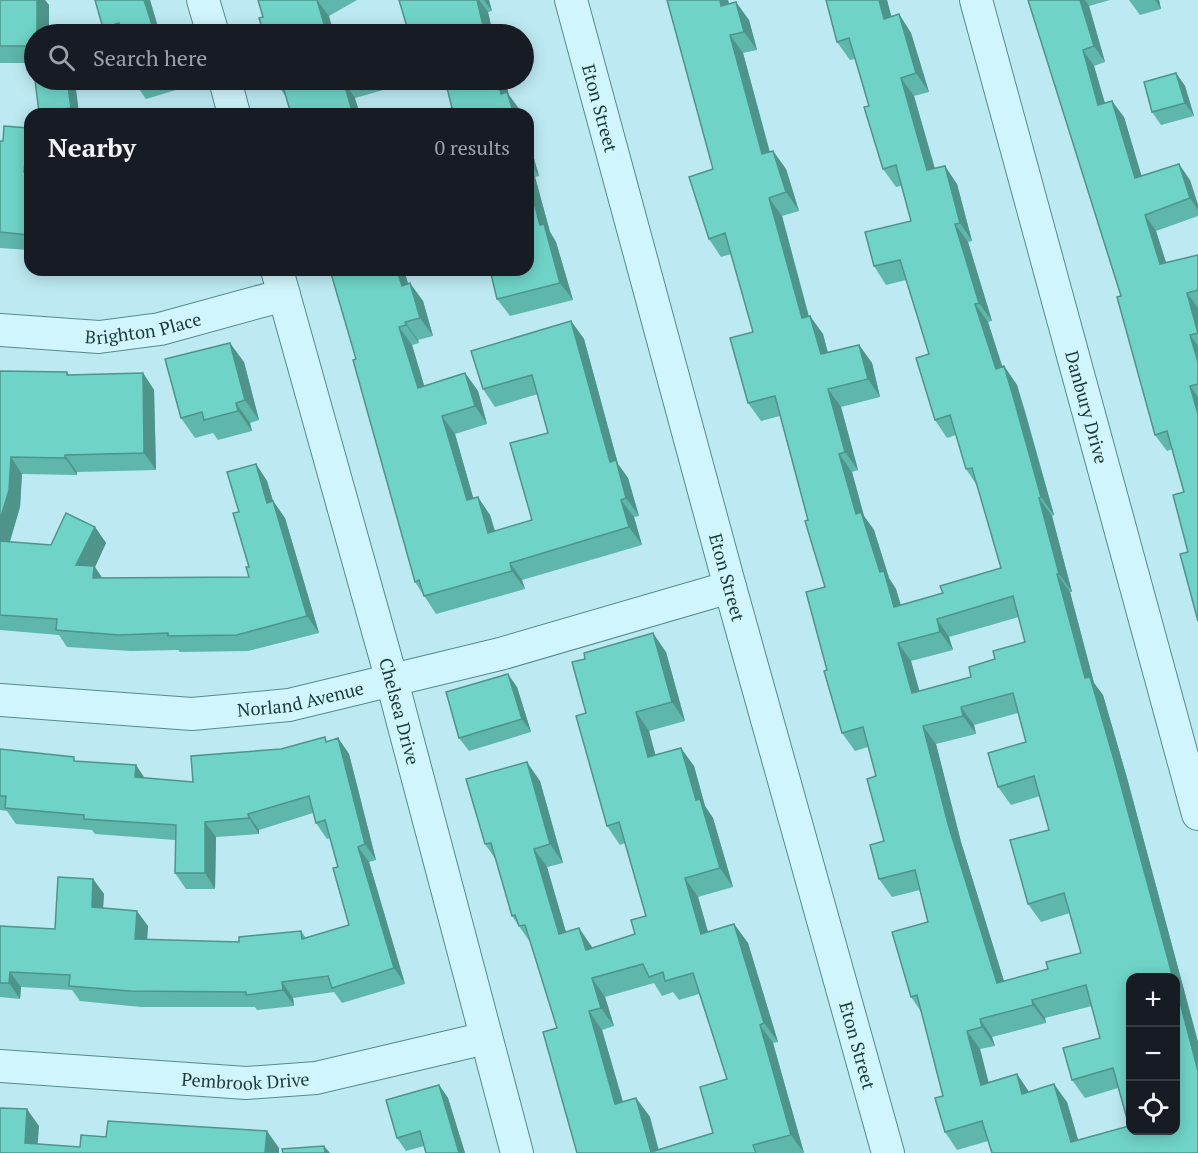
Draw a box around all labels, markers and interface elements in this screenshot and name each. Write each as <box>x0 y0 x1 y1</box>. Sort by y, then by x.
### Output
search box <box>24 24 534 90</box>
icon: search <box>45 41 78 74</box>
text: Search here <box>93 43 207 72</box>
street label: Eton Street <box>577 61 624 155</box>
text: Nearby <box>48 130 136 164</box>
text: 0 results <box>435 134 510 161</box>
street label: Brighton Place <box>84 306 204 349</box>
street label: Danbury Drive <box>1060 348 1114 466</box>
street label: Eton Street <box>704 530 751 624</box>
street label: Chelsea Drive <box>374 655 426 767</box>
street label: Norland Avenue <box>236 675 366 722</box>
map controls <box>1126 973 1180 1135</box>
button: + <box>1126 973 1180 1027</box>
street label: Eton Street <box>834 999 882 1092</box>
button: − <box>1126 1027 1180 1081</box>
street label: Pembrook Drive <box>181 1067 310 1095</box>
button: locate <box>1126 1081 1180 1135</box>

